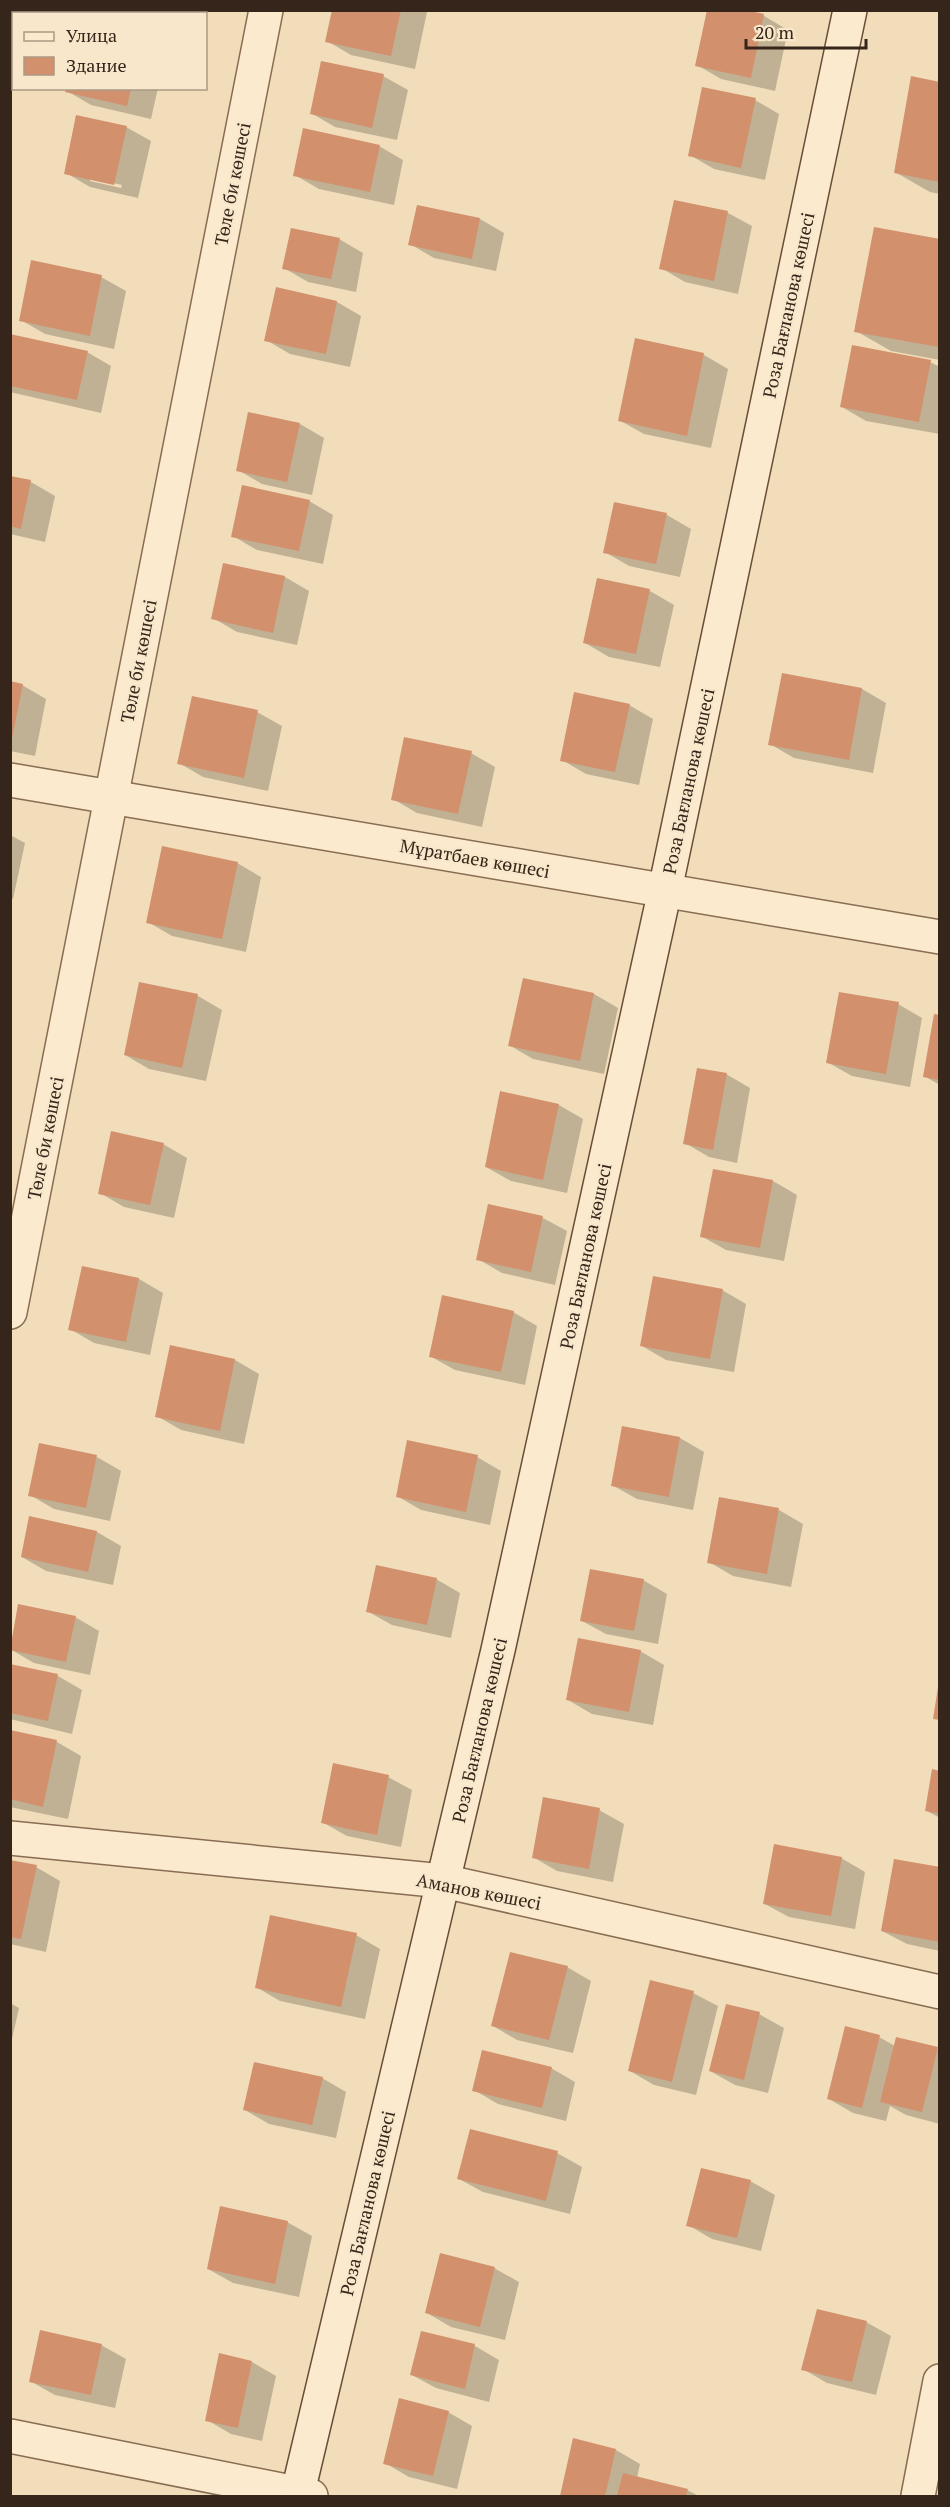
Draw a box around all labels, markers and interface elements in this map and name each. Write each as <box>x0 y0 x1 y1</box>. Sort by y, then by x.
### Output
legend <box>12 12 207 90</box>
scale bar <box>746 12 866 50</box>
text: 20 m <box>755 20 795 44</box>
text: Улица <box>66 23 117 47</box>
text: Здание <box>66 53 126 77</box>
street label: Төле би көшесі <box>208 120 256 248</box>
street label: Роза Бағланова көшесі <box>757 210 819 400</box>
street label: Төле би көшесі <box>114 597 162 725</box>
street label: Роза Бағланова көшесі <box>657 686 719 876</box>
street label: Мұратбаев көшесі <box>398 833 552 883</box>
street label: Төле би көшесі <box>21 1074 69 1202</box>
street label: Роза Бағланова көшесі <box>554 1161 616 1351</box>
street label: Роза Бағланова көшесі <box>446 1635 512 1825</box>
street label: Аманов көшесі <box>414 1867 544 1915</box>
street label: Роза Бағланова көшесі <box>334 2108 400 2298</box>

